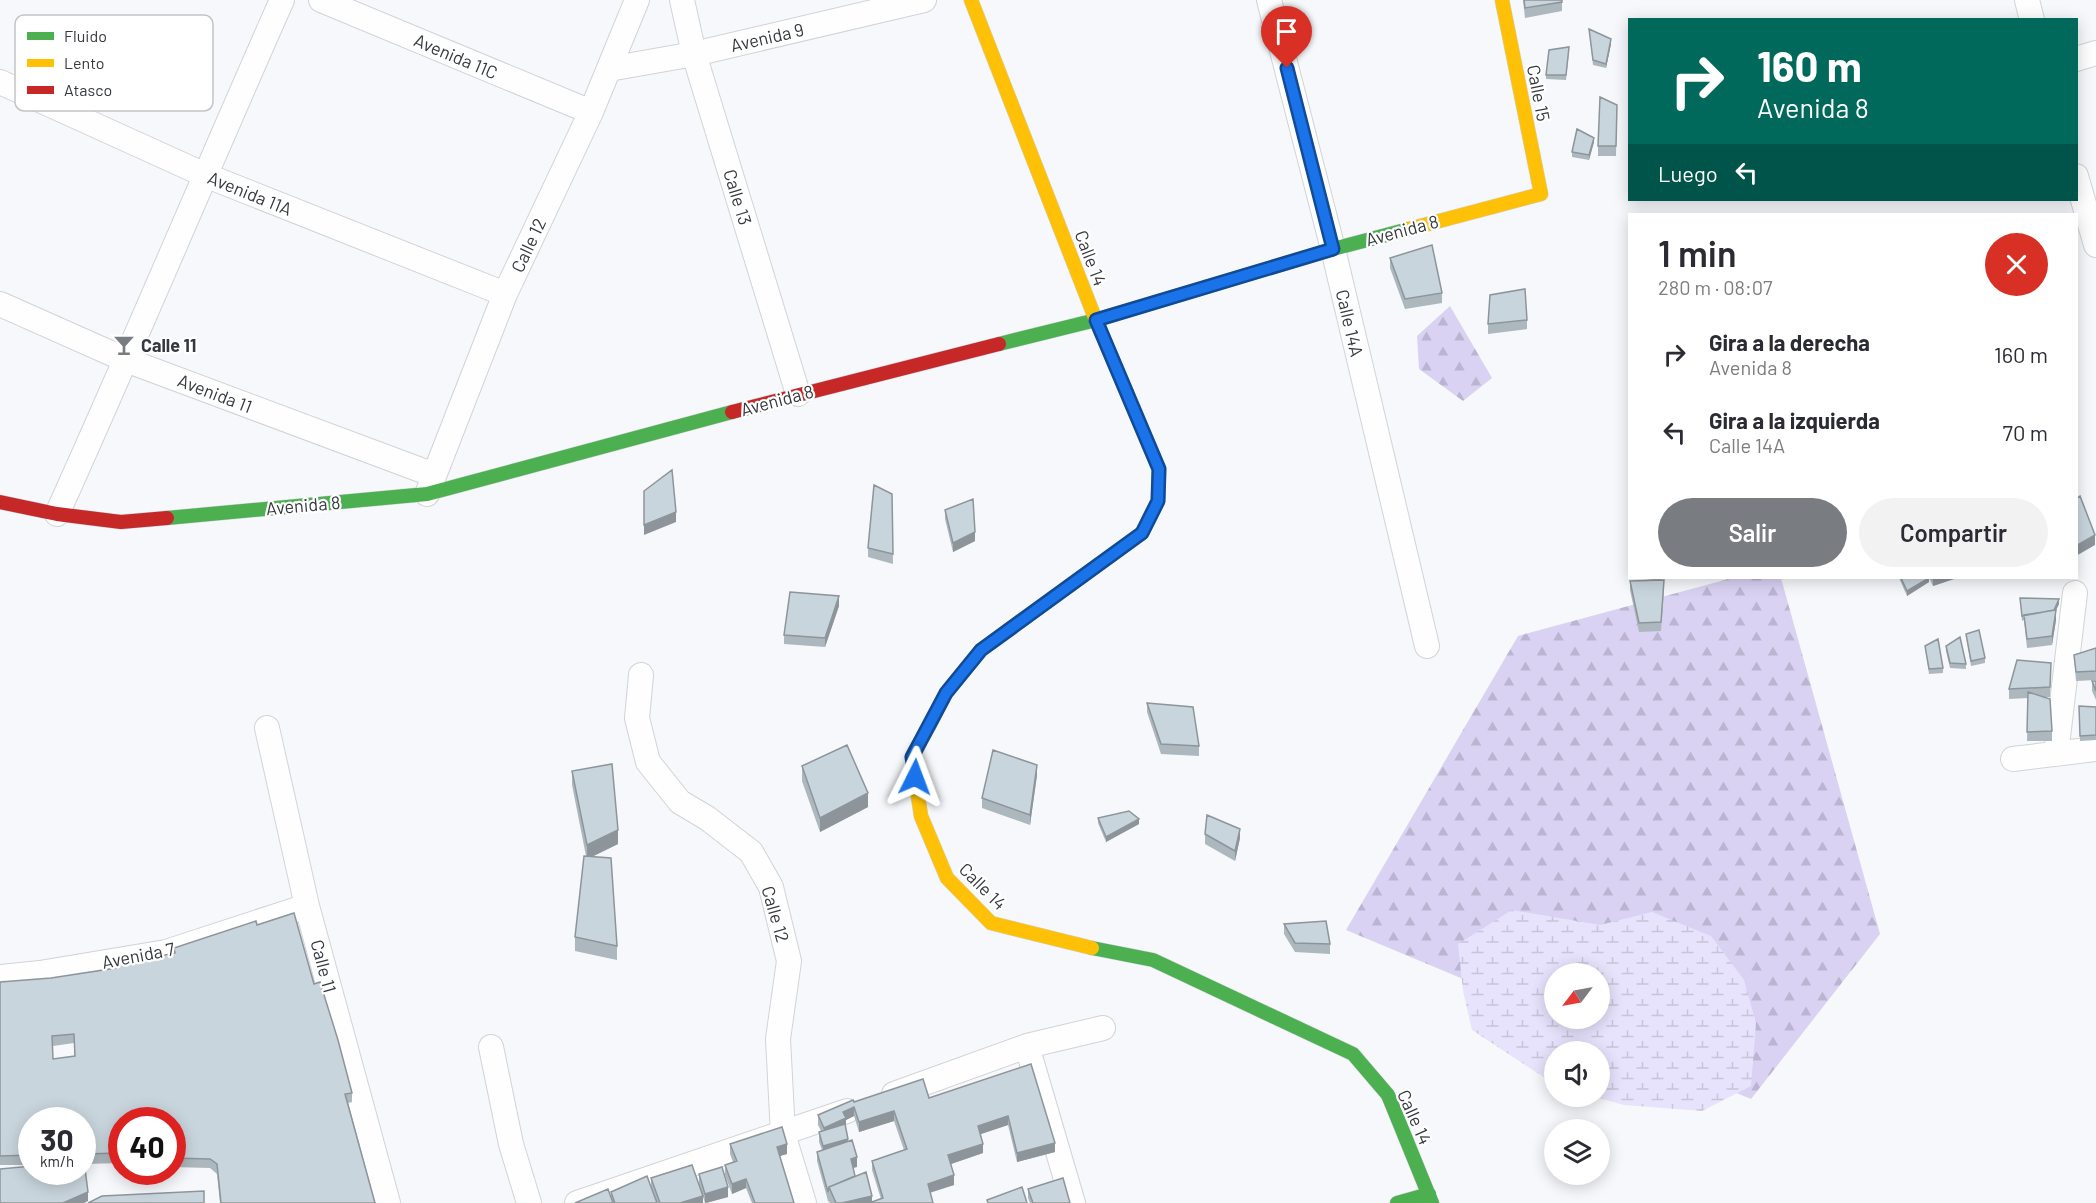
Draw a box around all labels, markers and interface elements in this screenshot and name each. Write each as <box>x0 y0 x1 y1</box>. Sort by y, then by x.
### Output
pin <box>1261 6 1312 68</box>
legend <box>15 15 213 111</box>
icon: arrive <box>1270 15 1303 48</box>
street label: Avenida 9 <box>728 18 806 56</box>
text: Fluido <box>64 26 107 45</box>
street label: Avenida 11C <box>411 29 501 83</box>
text: 160 m <box>1757 40 1862 90</box>
icon: right <box>1658 42 1736 120</box>
text: Lento <box>64 53 105 72</box>
street label: Calle 15 <box>1523 63 1555 123</box>
text: Atasco <box>64 80 112 99</box>
text: Avenida 8 <box>1757 91 1869 123</box>
icon: left <box>1730 156 1763 189</box>
text: Luego <box>1658 160 1718 186</box>
street label: Avenida 11A <box>205 166 295 220</box>
street label: Calle 13 <box>719 167 757 227</box>
street label: Avenida 8 <box>1363 210 1441 250</box>
street label: Calle 12 <box>506 214 550 276</box>
street label: Calle 14 <box>1070 227 1112 289</box>
text: 1 min <box>1658 231 1737 274</box>
button: close <box>1985 233 2048 296</box>
text: 280 m · 08:07 <box>1658 275 1772 299</box>
street label: Calle 14A <box>1332 287 1368 359</box>
text: Gira a la derecha <box>1709 329 1870 355</box>
bar icon: Calle 11 <box>112 333 136 357</box>
place label: Calle 11 <box>141 334 196 356</box>
icon: right <box>1658 338 1691 371</box>
text: 160 m <box>1994 341 2048 367</box>
text: Avenida 8 <box>1709 355 1792 379</box>
street label: Avenida 11 <box>175 369 255 417</box>
street label: Avenida 8 <box>738 380 816 420</box>
text: Gira a la izquierda <box>1709 407 1880 433</box>
icon: left <box>1658 416 1691 449</box>
text: 70 m <box>2003 419 2048 445</box>
text: Calle 14A <box>1709 433 1785 457</box>
street label: Avenida 8 <box>265 491 341 519</box>
button: Salir <box>1658 498 1847 567</box>
button: Compartir <box>1859 498 2048 567</box>
position arrow <box>883 745 947 809</box>
street label: Calle 14 <box>955 858 1011 914</box>
street label: Calle 12 <box>758 883 794 945</box>
street label: Avenida 7 <box>100 937 177 973</box>
street label: Calle 11 <box>306 937 342 995</box>
north arrow <box>1544 963 1610 1029</box>
map controls <box>1544 963 1610 1185</box>
button: sound <box>1544 1041 1610 1107</box>
street label: Calle 14 <box>1393 1086 1437 1148</box>
speed limit sign: 40 <box>108 1107 186 1185</box>
button: layers <box>1544 1119 1610 1185</box>
text: 30 <box>40 1121 74 1157</box>
text: km/h <box>40 1152 74 1170</box>

